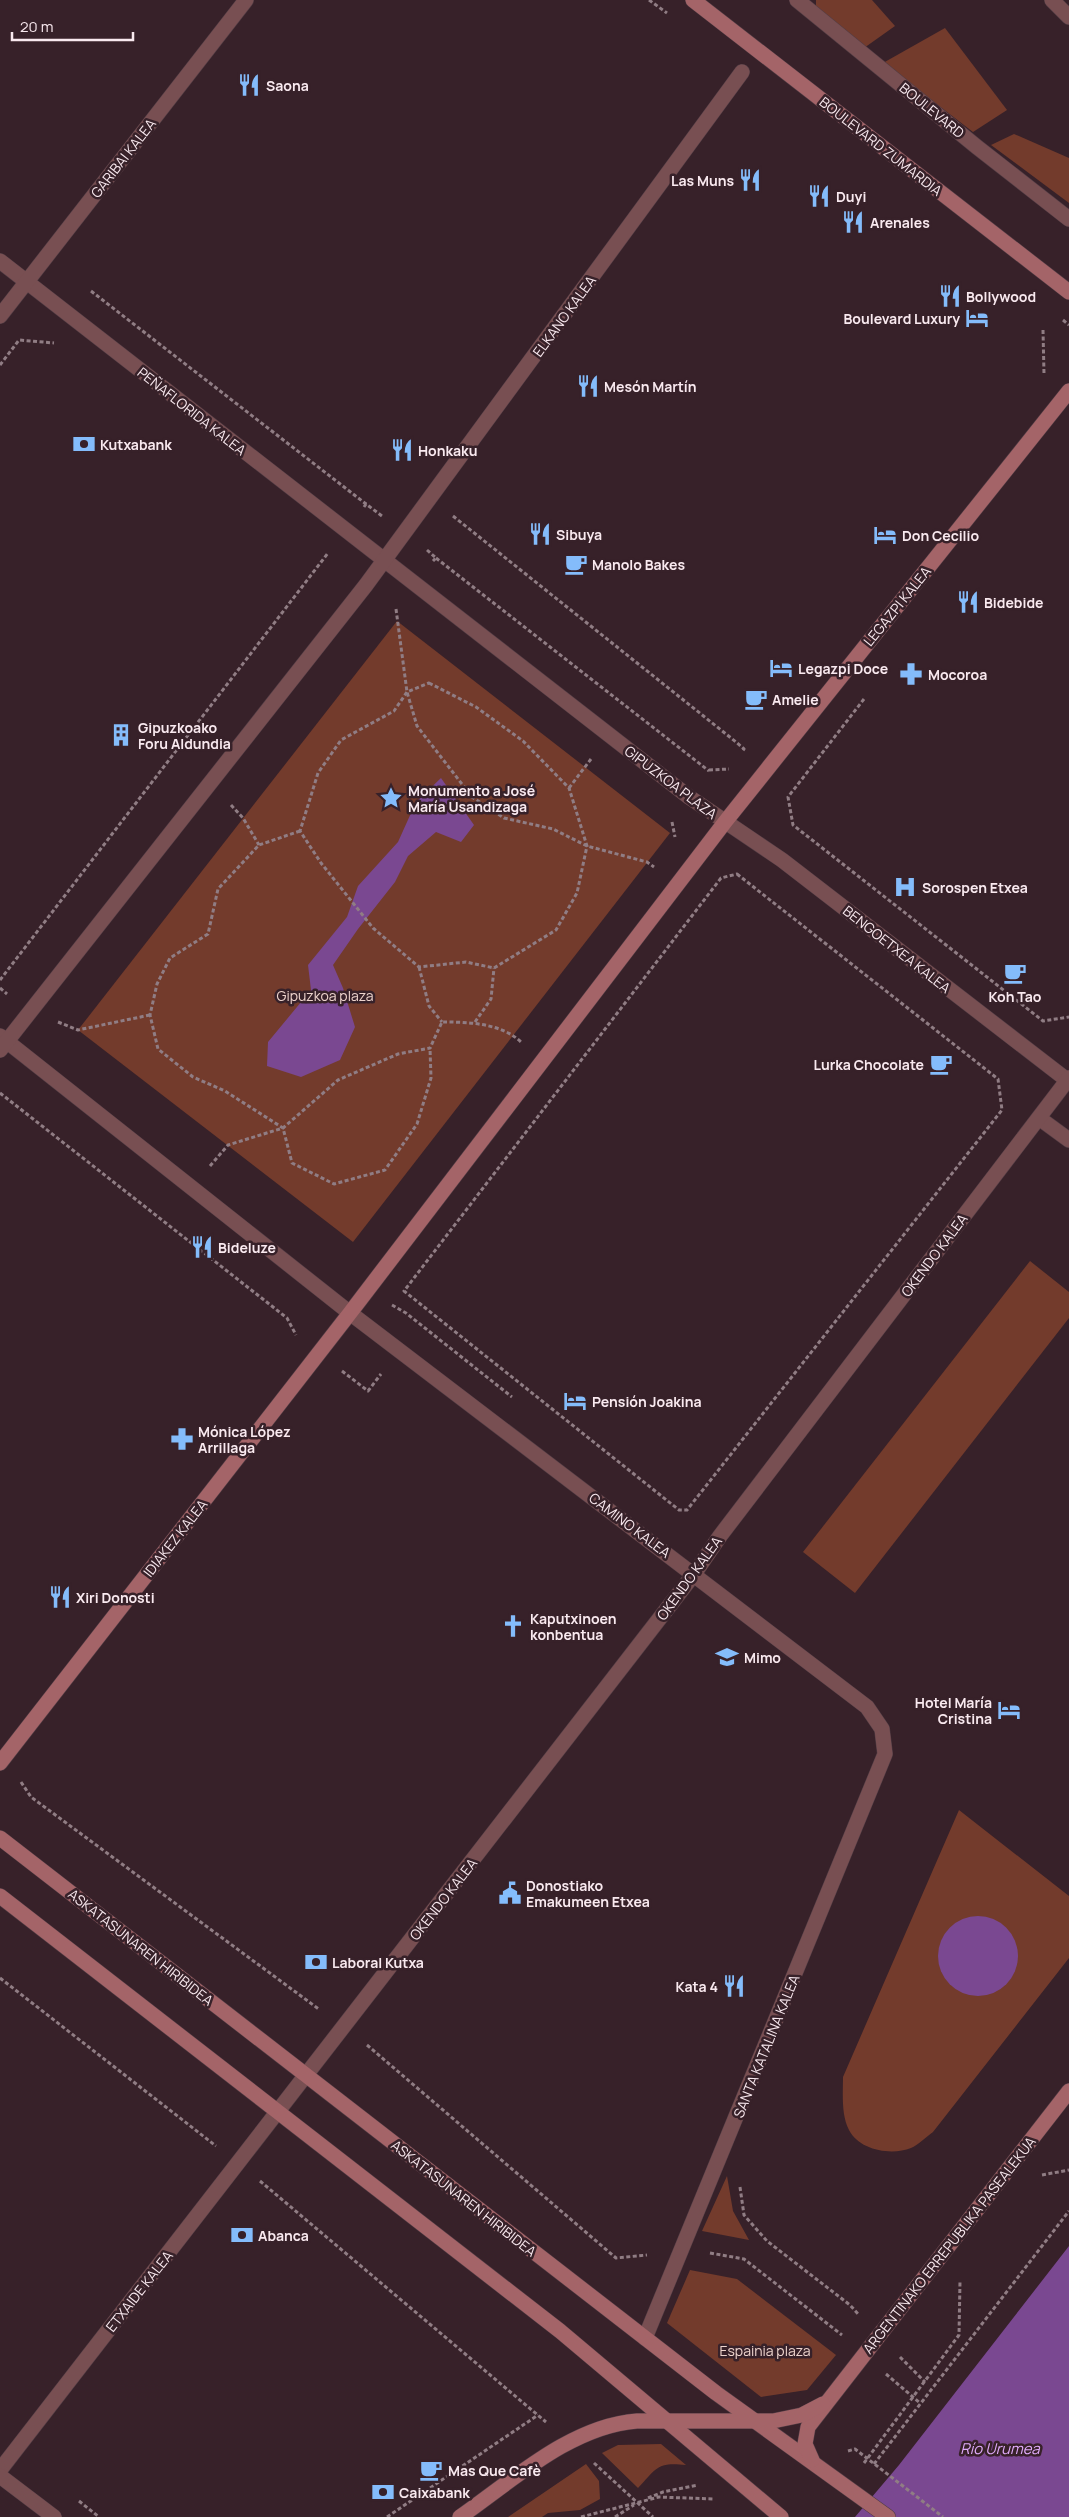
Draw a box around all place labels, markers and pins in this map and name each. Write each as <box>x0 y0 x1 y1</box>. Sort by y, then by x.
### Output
restaurant icon: Saona <box>236 72 262 98</box>
place label: Saona <box>266 76 309 95</box>
restaurant icon: Las Muns <box>737 167 763 193</box>
place label: Las Muns <box>671 171 734 190</box>
restaurant icon: Duyi <box>806 183 832 209</box>
place label: Duyi <box>836 187 866 206</box>
restaurant icon: Arenales <box>840 209 866 235</box>
place label: Arenales <box>870 213 930 232</box>
restaurant icon: Bollywood <box>937 283 963 309</box>
place label: Bollywood <box>966 287 1036 306</box>
hotel icon: Boulevard Luxury <box>964 305 990 331</box>
place label: Boulevard Luxury <box>843 309 960 328</box>
restaurant icon: Mesón Martín <box>575 373 601 399</box>
place label: Mesón Martín <box>604 377 697 396</box>
bank icon: Kutxabank <box>71 431 97 457</box>
place label: Kutxabank <box>100 435 172 454</box>
restaurant icon: Honkaku <box>389 437 415 463</box>
place label: Honkaku <box>418 441 477 460</box>
restaurant icon: Sibuya <box>527 521 553 547</box>
hotel icon: Don Cecilio <box>872 522 898 548</box>
place label: Sibuya <box>556 525 602 544</box>
place label: Don Cecilio <box>902 526 979 545</box>
cafe icon: Manolo Bakes <box>563 551 589 577</box>
place label: Manolo Bakes <box>592 555 685 574</box>
restaurant icon: Bidebide <box>955 589 981 615</box>
place label: Bidebide <box>984 593 1043 612</box>
hotel icon: Legazpi Doce <box>768 655 794 681</box>
place label: Legazpi Doce <box>798 659 888 678</box>
pharmacy icon: Mocoroa <box>898 661 924 687</box>
place label: Mocoroa <box>928 665 987 684</box>
cafe icon: Amelie <box>743 686 769 712</box>
place label: Amelie <box>772 690 819 709</box>
place label: Gipuzkoako Foru Aldundia <box>138 718 231 753</box>
building icon: Gipuzkoako Foru Aldundia <box>108 722 134 748</box>
place label: Monumento a José María Usandizaga <box>408 781 535 816</box>
place icon: Monumento a José María Usandizaga <box>378 785 404 811</box>
hospital icon: Sorospen Etxea <box>892 874 918 900</box>
place label: Sorospen Etxea <box>922 878 1028 897</box>
cafe icon: Koh Tao <box>1002 960 1028 986</box>
place label: Koh Tao <box>989 987 1042 1006</box>
cafe icon: Lurka Chocolate <box>928 1051 954 1077</box>
place label: Lurka Chocolate <box>813 1055 924 1074</box>
restaurant icon: Bideluze <box>189 1234 215 1260</box>
place label: Bideluze <box>218 1238 276 1257</box>
hotel icon: Pensión Joakina <box>562 1388 588 1414</box>
place label: Pensión Joakina <box>592 1392 702 1411</box>
place label: Mónica López Arrillaga <box>198 1422 291 1457</box>
pharmacy icon: Mónica López Arrillaga <box>169 1426 195 1452</box>
restaurant icon: Xiri Donosti <box>47 1584 73 1610</box>
place label: Xiri Donosti <box>76 1588 155 1607</box>
place label: Kaputxinoen konbentua <box>530 1609 617 1644</box>
church icon: Kaputxinoen konbentua <box>500 1613 526 1639</box>
school or university icon: Mimo <box>714 1644 740 1670</box>
place label: Mimo <box>744 1648 781 1667</box>
place label: Hotel María Cristina <box>915 1693 992 1728</box>
hotel icon: Hotel María Cristina <box>996 1697 1022 1723</box>
place label: Donostiako Emakumeen Etxea <box>526 1876 650 1911</box>
public building icon: Donostiako Emakumeen Etxea <box>497 1880 523 1906</box>
bank icon: Laboral Kutxa <box>303 1949 329 1975</box>
place label: Laboral Kutxa <box>332 1953 424 1972</box>
restaurant icon: Kata 4 <box>721 1973 747 1999</box>
place label: Kata 4 <box>675 1977 718 1996</box>
bank icon: Abanca <box>229 2222 255 2248</box>
place label: Abanca <box>258 2226 309 2245</box>
cafe icon: Mas Que Cafè <box>418 2457 444 2483</box>
place label: Mas Que Cafè <box>448 2461 541 2480</box>
bank icon: Caixabank <box>370 2479 396 2505</box>
place label: Caixabank <box>399 2483 470 2502</box>

